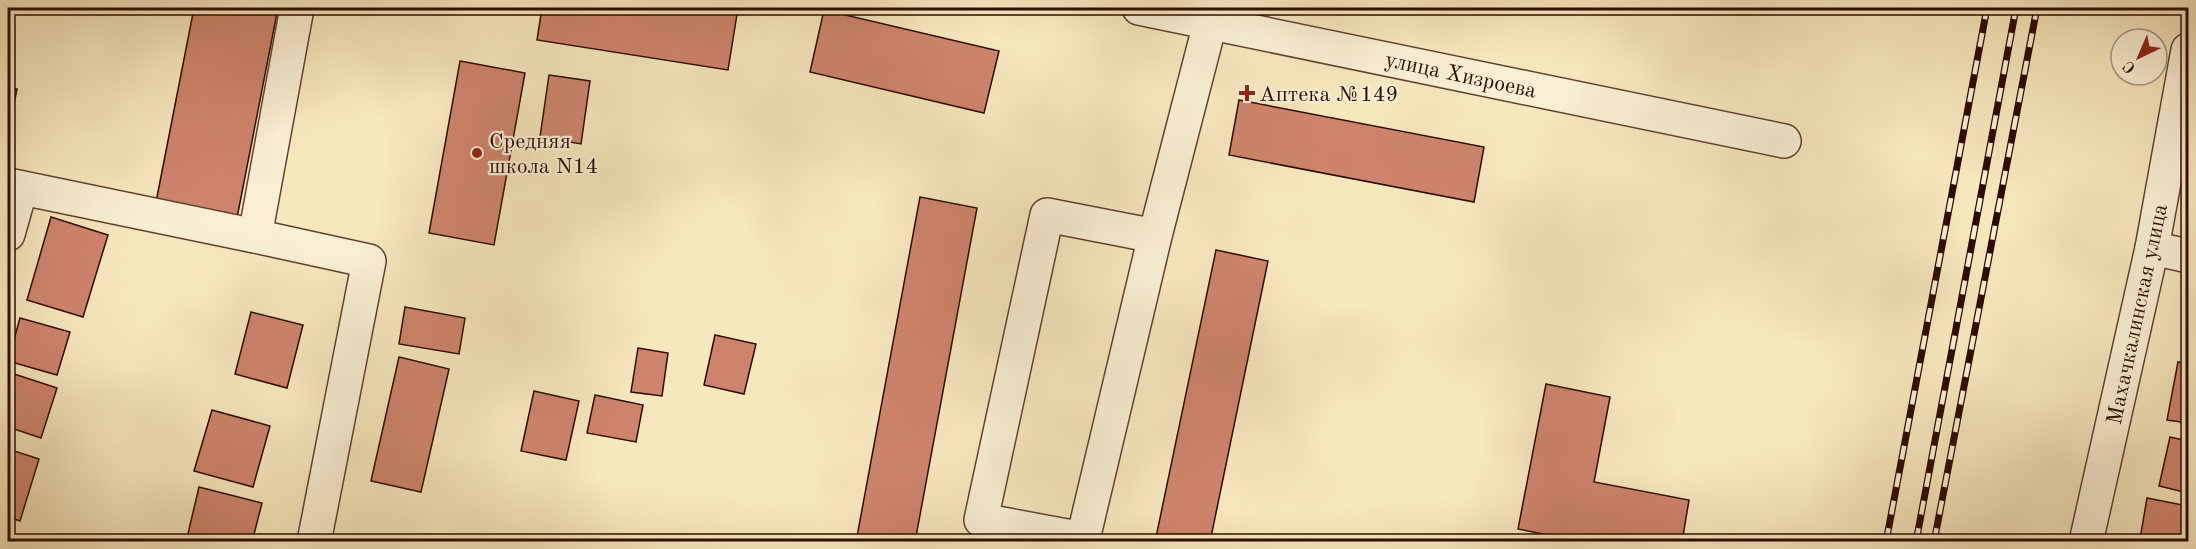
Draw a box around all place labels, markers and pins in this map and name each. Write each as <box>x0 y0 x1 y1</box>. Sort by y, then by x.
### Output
place label: Аптека №149 <box>1259 84 1398 106</box>
marker: Аптека №149 <box>1240 86 1254 100</box>
place label: Средняя школа N14 <box>489 131 598 178</box>
marker: Средняя школа N14 <box>470 146 484 160</box>

